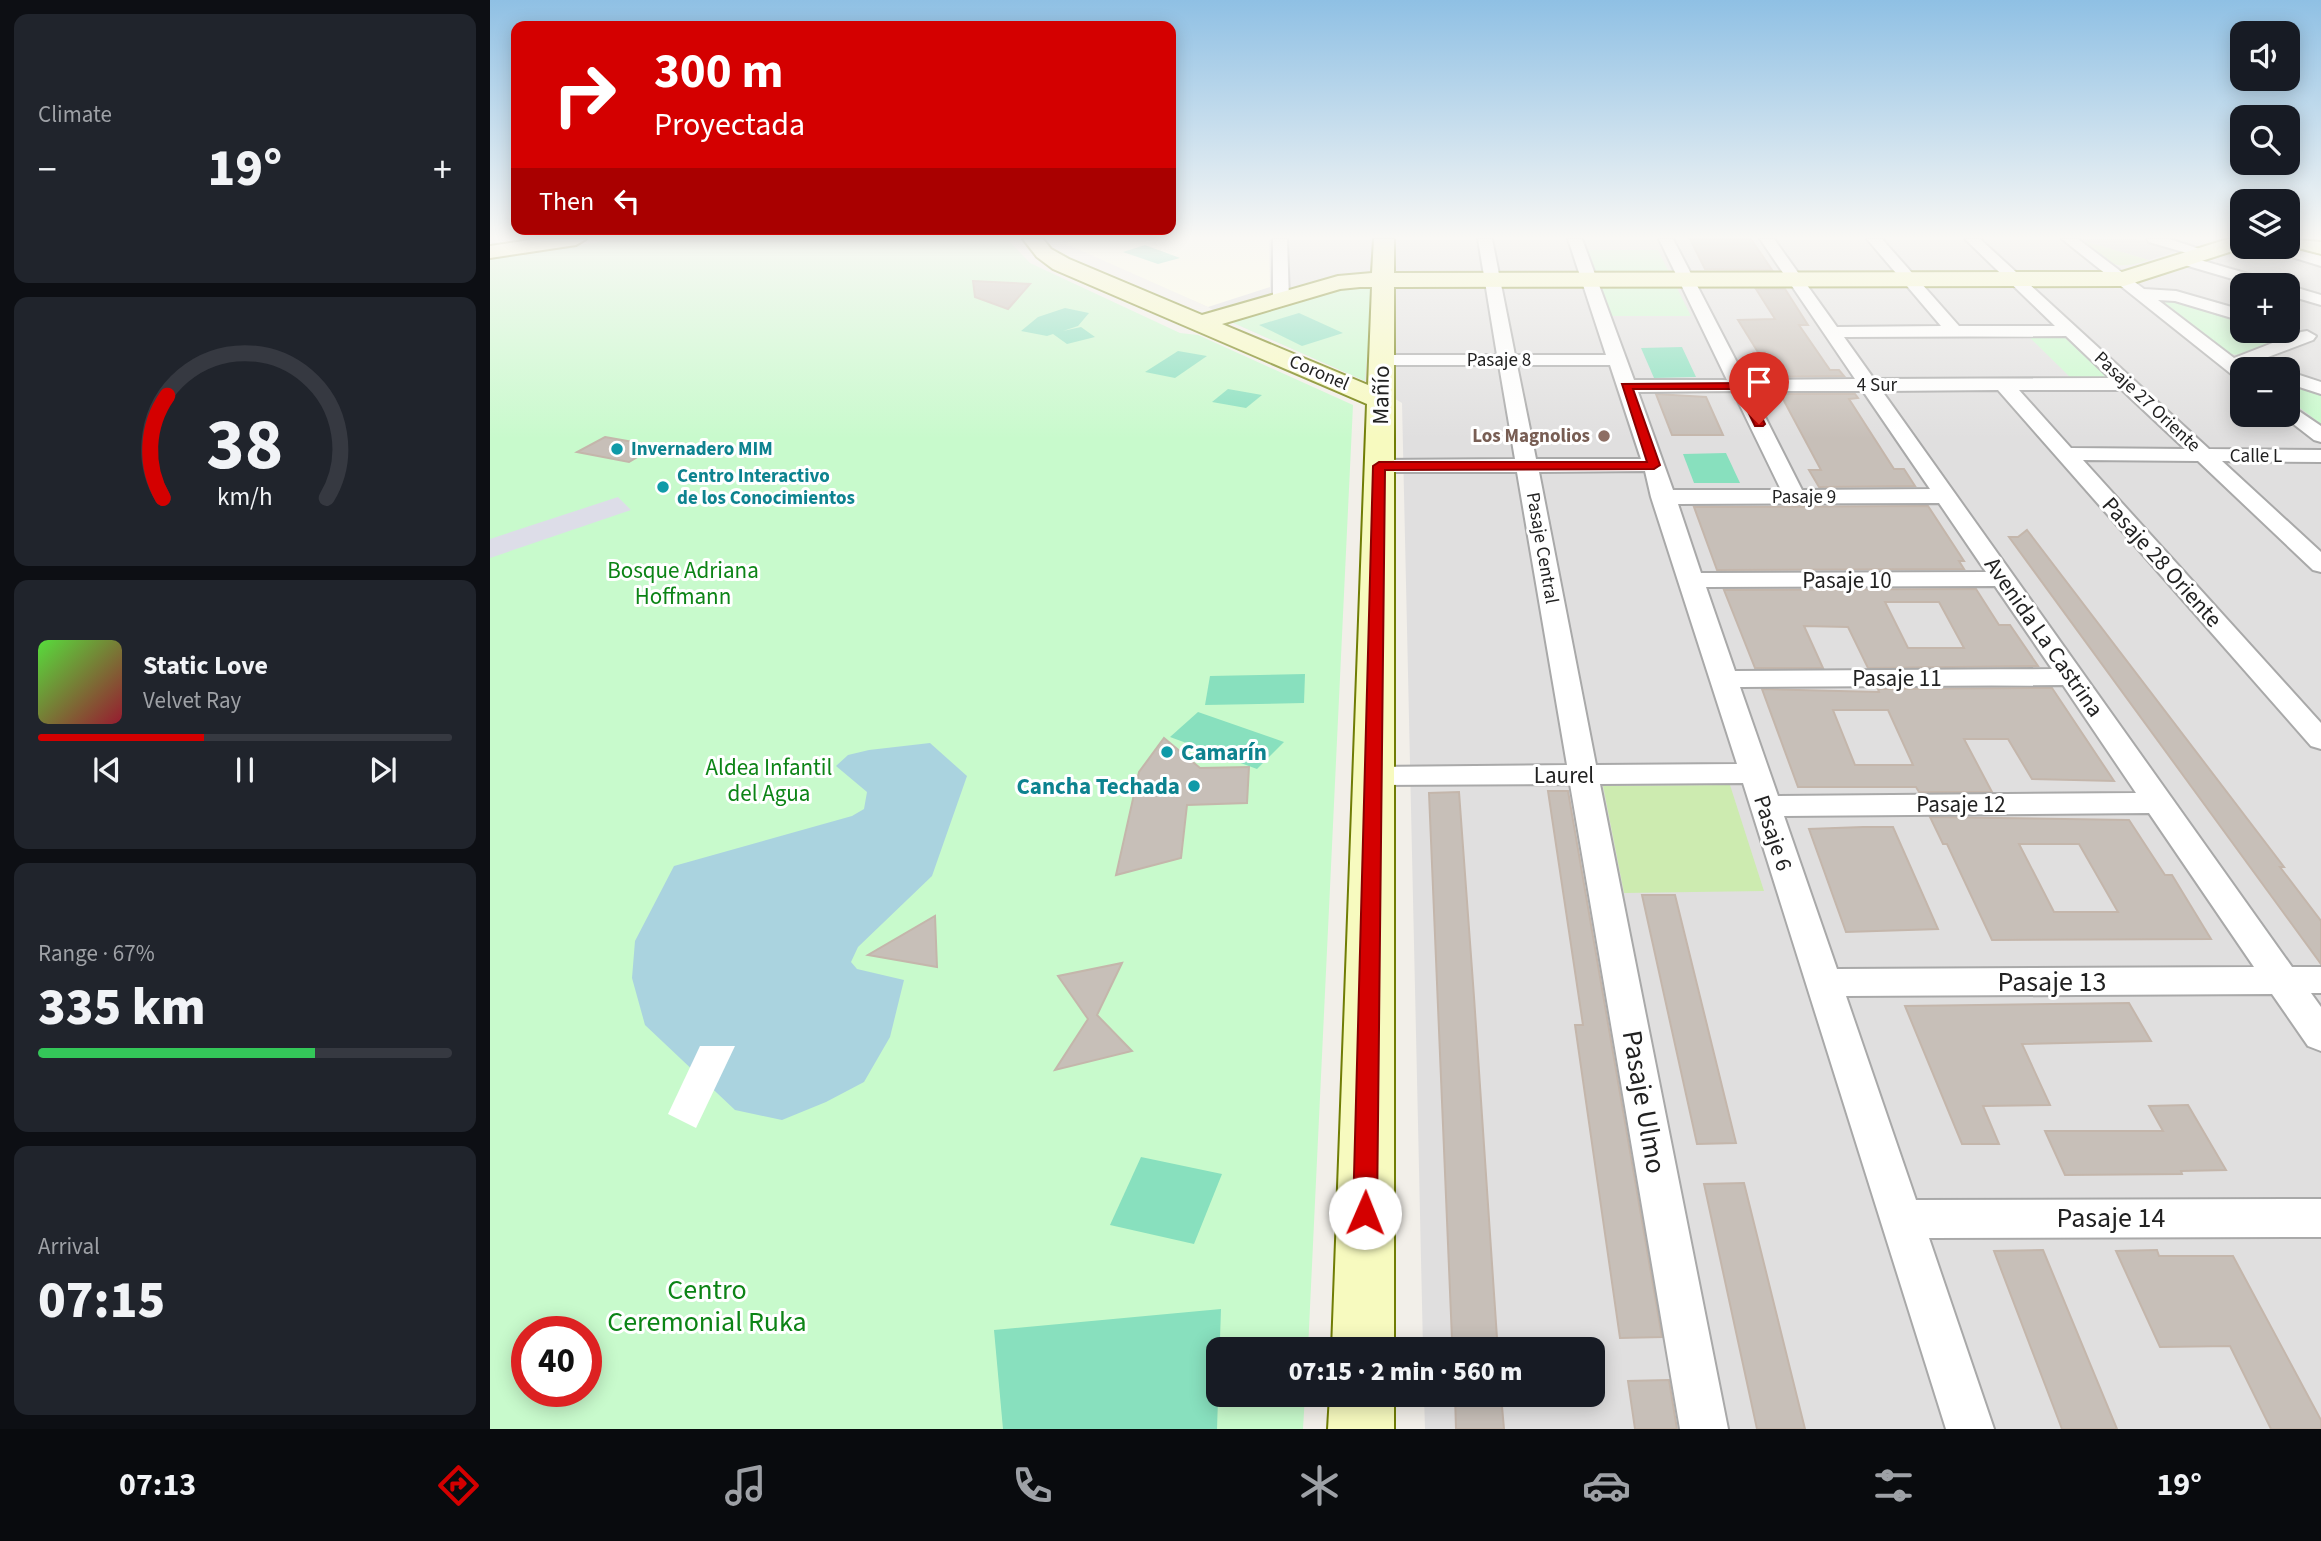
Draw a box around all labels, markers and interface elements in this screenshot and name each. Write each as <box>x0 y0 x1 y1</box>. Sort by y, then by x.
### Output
map controls <box>2230 21 2300 427</box>
button: sound <box>2230 21 2300 91</box>
text: 300 m <box>654 37 783 107</box>
icon: right <box>539 49 630 140</box>
text: Climate <box>38 98 112 131</box>
text: Proyectada <box>654 102 805 148</box>
button: search <box>2230 105 2300 175</box>
text: 19° <box>208 132 282 206</box>
text: − <box>38 143 57 197</box>
text: + <box>433 143 452 197</box>
icon: left <box>608 182 646 220</box>
text: Then <box>539 183 594 220</box>
button: layers <box>2230 189 2300 259</box>
button: + <box>2230 273 2300 343</box>
street label: Pasaje 27 Oriente <box>2088 345 2206 459</box>
street label: Pasaje 8 <box>1467 347 1531 374</box>
street label: Coronel <box>1285 348 1353 398</box>
pin <box>1729 352 1789 424</box>
button: − <box>2230 357 2300 427</box>
icon: arrive <box>1740 363 1778 401</box>
street label: Mañío <box>1364 365 1398 425</box>
street label: 4 Sur <box>1857 372 1898 399</box>
text: 38 <box>207 393 283 497</box>
place label: Los Magnolios <box>1472 423 1590 450</box>
marker: Los Magnolios <box>1596 428 1612 444</box>
place label: Invernadero MIM <box>631 436 773 463</box>
marker: Invernadero MIM <box>609 441 625 457</box>
street label: Calle L <box>2230 443 2282 470</box>
place label: Centro Interactivo de los Conocimientos <box>677 463 855 512</box>
text: km/h <box>217 478 273 514</box>
marker: Centro Interactivo de los Conocimientos <box>655 479 671 495</box>
street label: Pasaje 9 <box>1772 484 1836 511</box>
street label: Pasaje 28 Oriente <box>2094 489 2230 635</box>
street label: Pasaje Central <box>1519 490 1565 606</box>
street label: Avenida La Castrina <box>1976 550 2112 724</box>
park label: Bosque Adriana Hoffmann <box>607 554 759 613</box>
street label: Pasaje 10 <box>1802 564 1892 597</box>
text: Static Love <box>143 647 268 684</box>
street label: Pasaje 11 <box>1852 662 1942 695</box>
text: Velvet Ray <box>143 684 241 717</box>
place label: Camarín <box>1181 736 1267 769</box>
marker: Camarín <box>1159 744 1175 760</box>
icon: previous <box>88 751 126 789</box>
icon: pause <box>226 751 264 789</box>
icon: next <box>364 751 402 789</box>
park label: Aldea Infantil del Agua <box>706 751 832 810</box>
street label: Laurel <box>1534 759 1594 792</box>
place label: Cancha Techada <box>1016 770 1180 803</box>
marker: Cancha Techada <box>1186 778 1202 794</box>
street label: Pasaje 12 <box>1916 788 2006 821</box>
street label: Pasaje 6 <box>1745 791 1801 875</box>
text: Range · 67% <box>38 937 155 970</box>
street label: Pasaje 13 <box>1998 962 2106 1002</box>
text: 335 km <box>38 971 206 1045</box>
street label: Pasaje Ulmo <box>1612 1027 1676 1177</box>
position arrow <box>1328 1176 1402 1250</box>
street label: Pasaje 14 <box>2057 1198 2166 1238</box>
text: Arrival <box>38 1230 100 1263</box>
text: 07:15 <box>38 1264 165 1338</box>
park label: Centro Ceremonial Ruka <box>607 1270 807 1342</box>
speed limit sign: 40 <box>511 1316 602 1407</box>
text: 07:15 · 2 min · 560 m <box>1289 1353 1522 1390</box>
icon: directions <box>434 1461 483 1510</box>
icon: music <box>721 1461 770 1510</box>
icon: phone <box>1008 1461 1057 1510</box>
icon: climate <box>1295 1461 1344 1510</box>
icon: car <box>1582 1461 1631 1510</box>
icon: filters <box>1869 1461 1918 1510</box>
text: 07:13 <box>119 1462 196 1508</box>
text: 19° <box>2156 1462 2202 1508</box>

